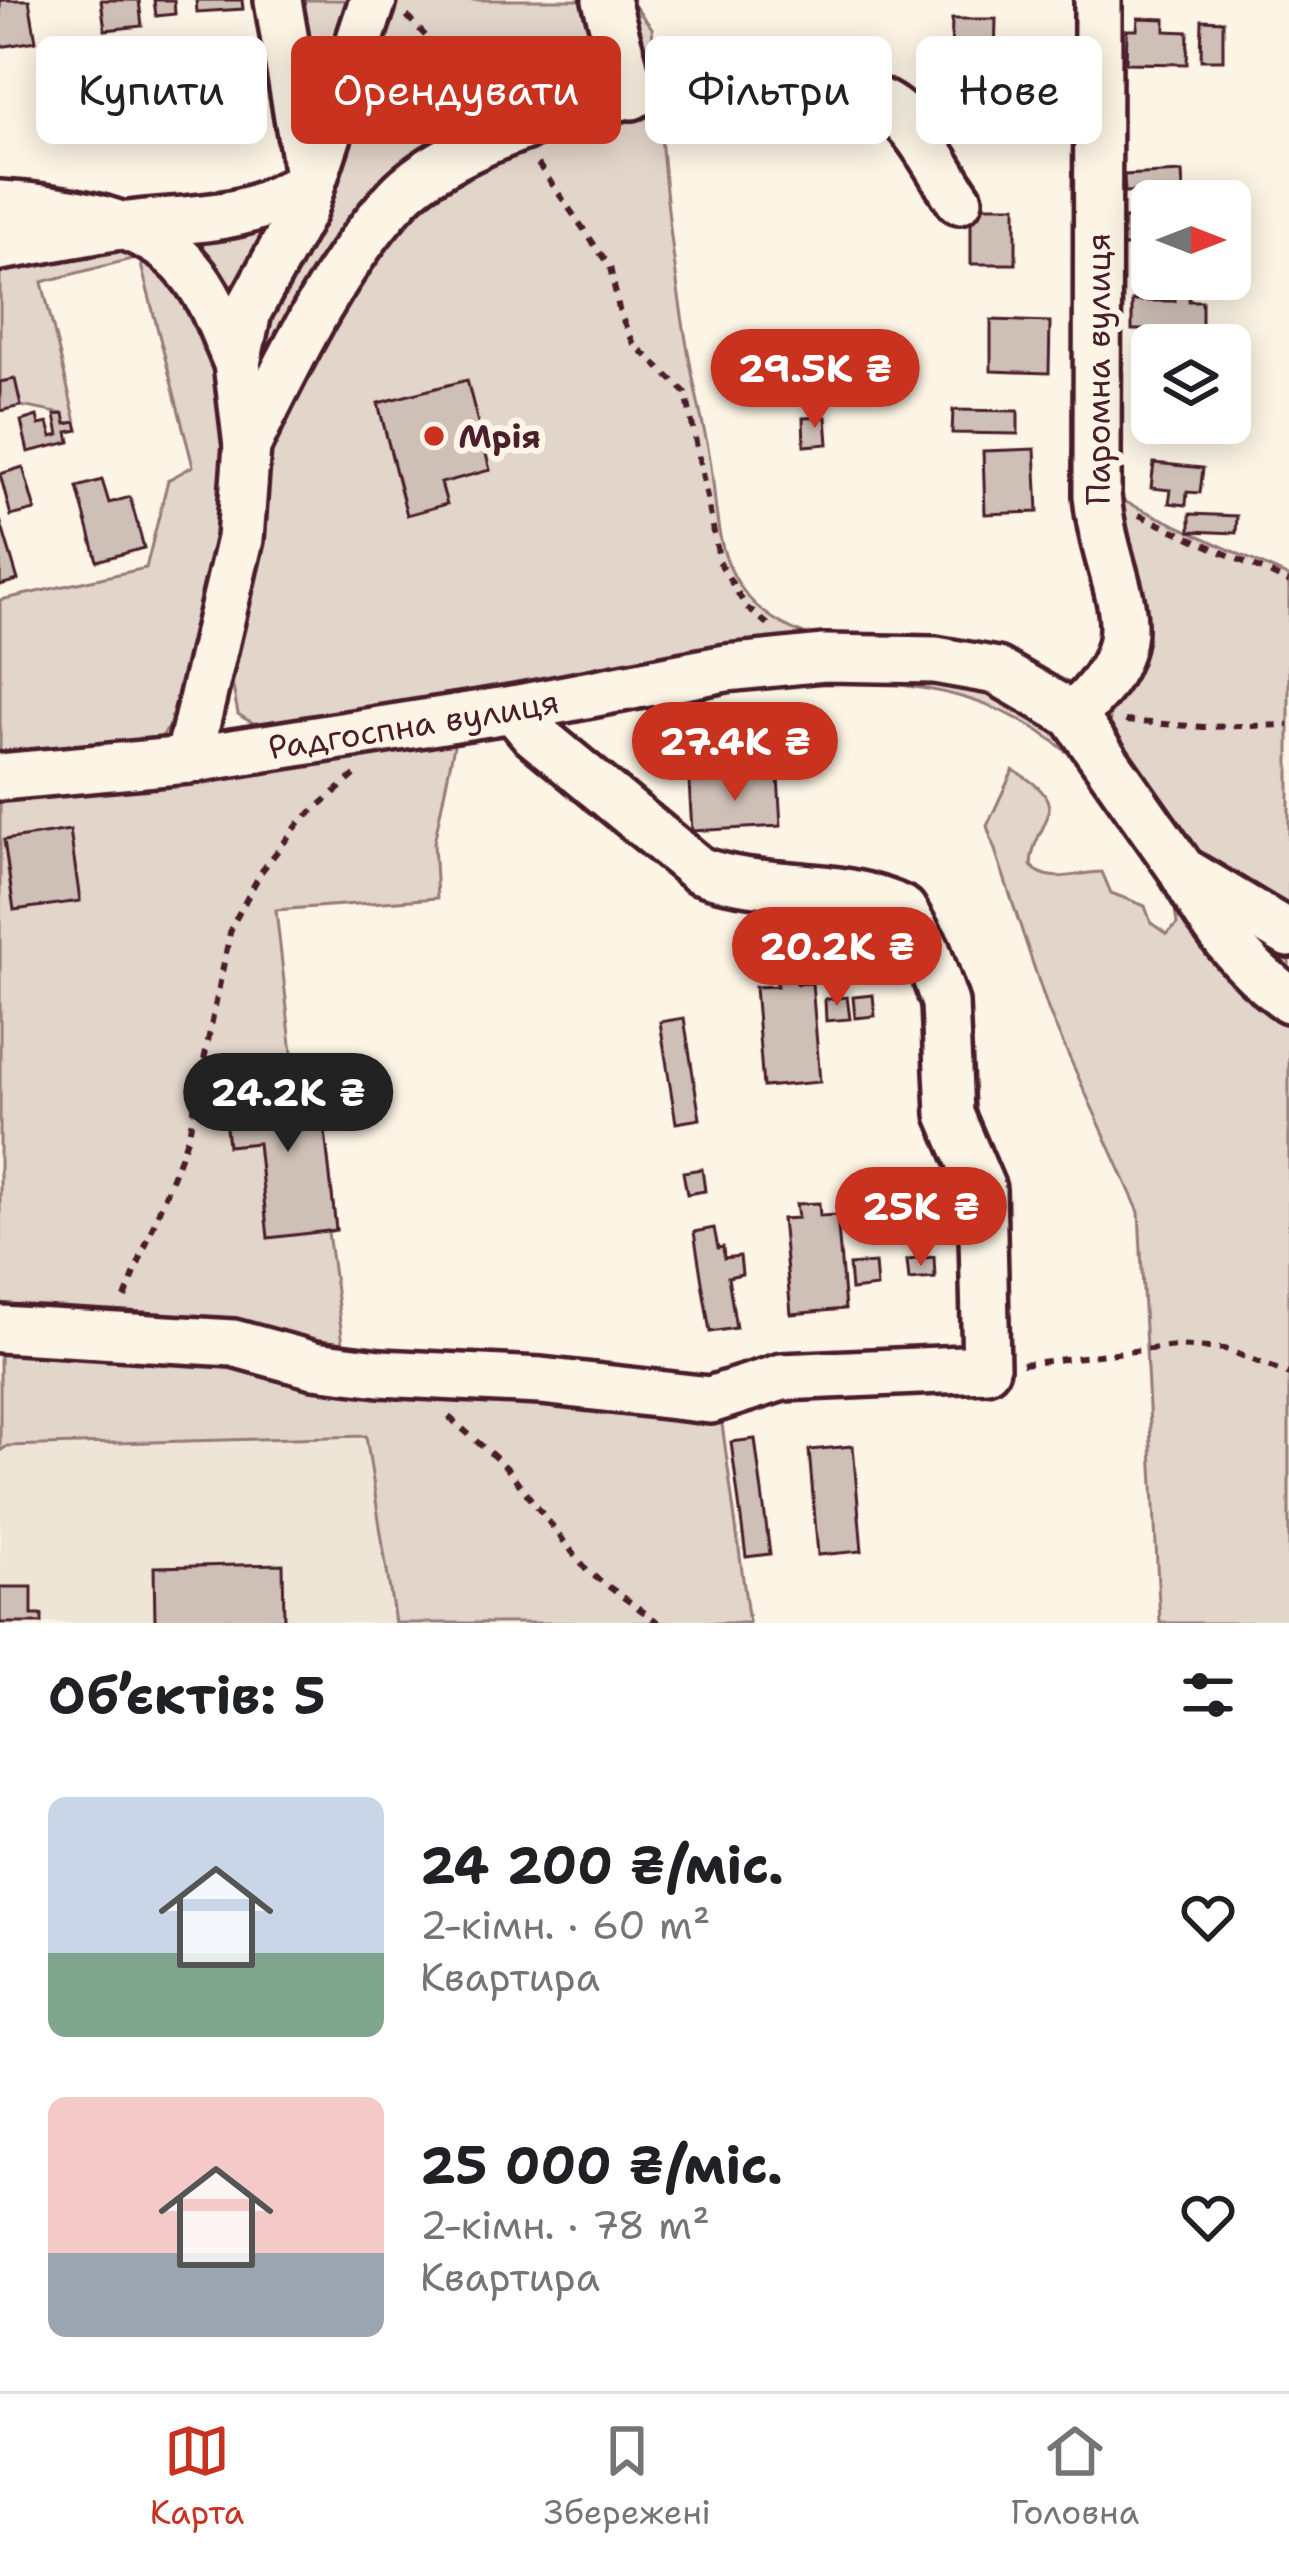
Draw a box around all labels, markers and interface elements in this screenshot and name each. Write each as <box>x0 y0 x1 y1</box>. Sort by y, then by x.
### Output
chip: Купити <box>36 36 267 144</box>
chip: Орендувати <box>291 36 621 144</box>
chip: Фільтри <box>645 36 892 144</box>
chip: Нове <box>916 36 1102 144</box>
north arrow <box>1131 180 1251 300</box>
map controls <box>1131 180 1251 444</box>
street label: Паромна вулиця <box>1076 233 1121 505</box>
button: layers <box>1131 324 1251 444</box>
pin: 29.5K ₴ <box>704 329 926 431</box>
text: 29.5K ₴ <box>738 342 892 394</box>
place label: Мрія <box>458 414 541 459</box>
marker: Мрія <box>421 423 447 449</box>
street label: Радгоспна вулиця <box>265 678 562 770</box>
pin: 27.4K ₴ <box>624 702 846 804</box>
text: 27.4K ₴ <box>659 715 811 767</box>
pin: 20.2K ₴ <box>726 907 948 1009</box>
text: 20.2K ₴ <box>759 920 915 972</box>
pin: 24.2K ₴ <box>177 1053 399 1155</box>
text: 24.2K ₴ <box>210 1066 366 1118</box>
pin: 25K ₴ <box>837 1167 1005 1269</box>
text: 25K ₴ <box>862 1180 980 1232</box>
text: Об’єктів: 5 <box>48 1661 326 1729</box>
icon: filters <box>1175 1662 1241 1728</box>
text: 24 200 ₴/міс. <box>420 1831 784 1899</box>
icon: home <box>144 1845 288 1989</box>
icon: heart <box>1175 1884 1241 1950</box>
text: 2-кімн. · 60 m² <box>420 1899 710 1951</box>
text: Квартира <box>420 1951 600 2003</box>
text: 25 000 ₴/міс. <box>420 2131 783 2199</box>
icon: home <box>144 2145 288 2289</box>
icon: heart <box>1175 2184 1241 2250</box>
text: 2-кімн. · 78 m² <box>420 2199 710 2251</box>
text: Квартира <box>420 2251 600 2303</box>
tab: Карта <box>150 2418 244 2535</box>
tab: Збережені <box>544 2418 711 2535</box>
tab: Головна <box>1010 2418 1139 2535</box>

